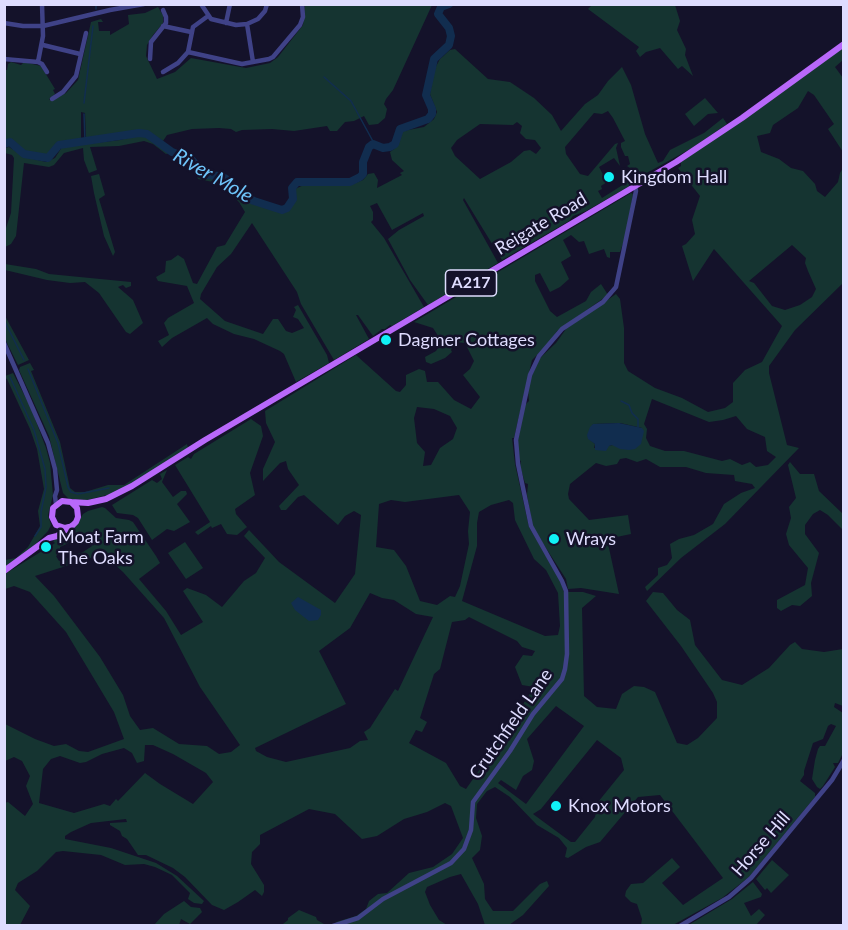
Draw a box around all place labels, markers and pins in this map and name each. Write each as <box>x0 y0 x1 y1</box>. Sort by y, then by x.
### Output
place label: Kingdom Hall <box>621 166 727 188</box>
marker: Kingdom Hall <box>602 170 616 184</box>
place label: Dagmer Cottages <box>398 329 535 351</box>
marker: Dagmer Cottages <box>379 333 393 347</box>
place label: Moat Farm The Oaks <box>58 526 144 568</box>
place label: Wrays <box>566 528 616 550</box>
marker: Wrays <box>547 532 561 546</box>
marker: Moat Farm The Oaks <box>39 540 53 554</box>
place label: Knox Motors <box>568 795 671 817</box>
marker: Knox Motors <box>549 799 563 813</box>

